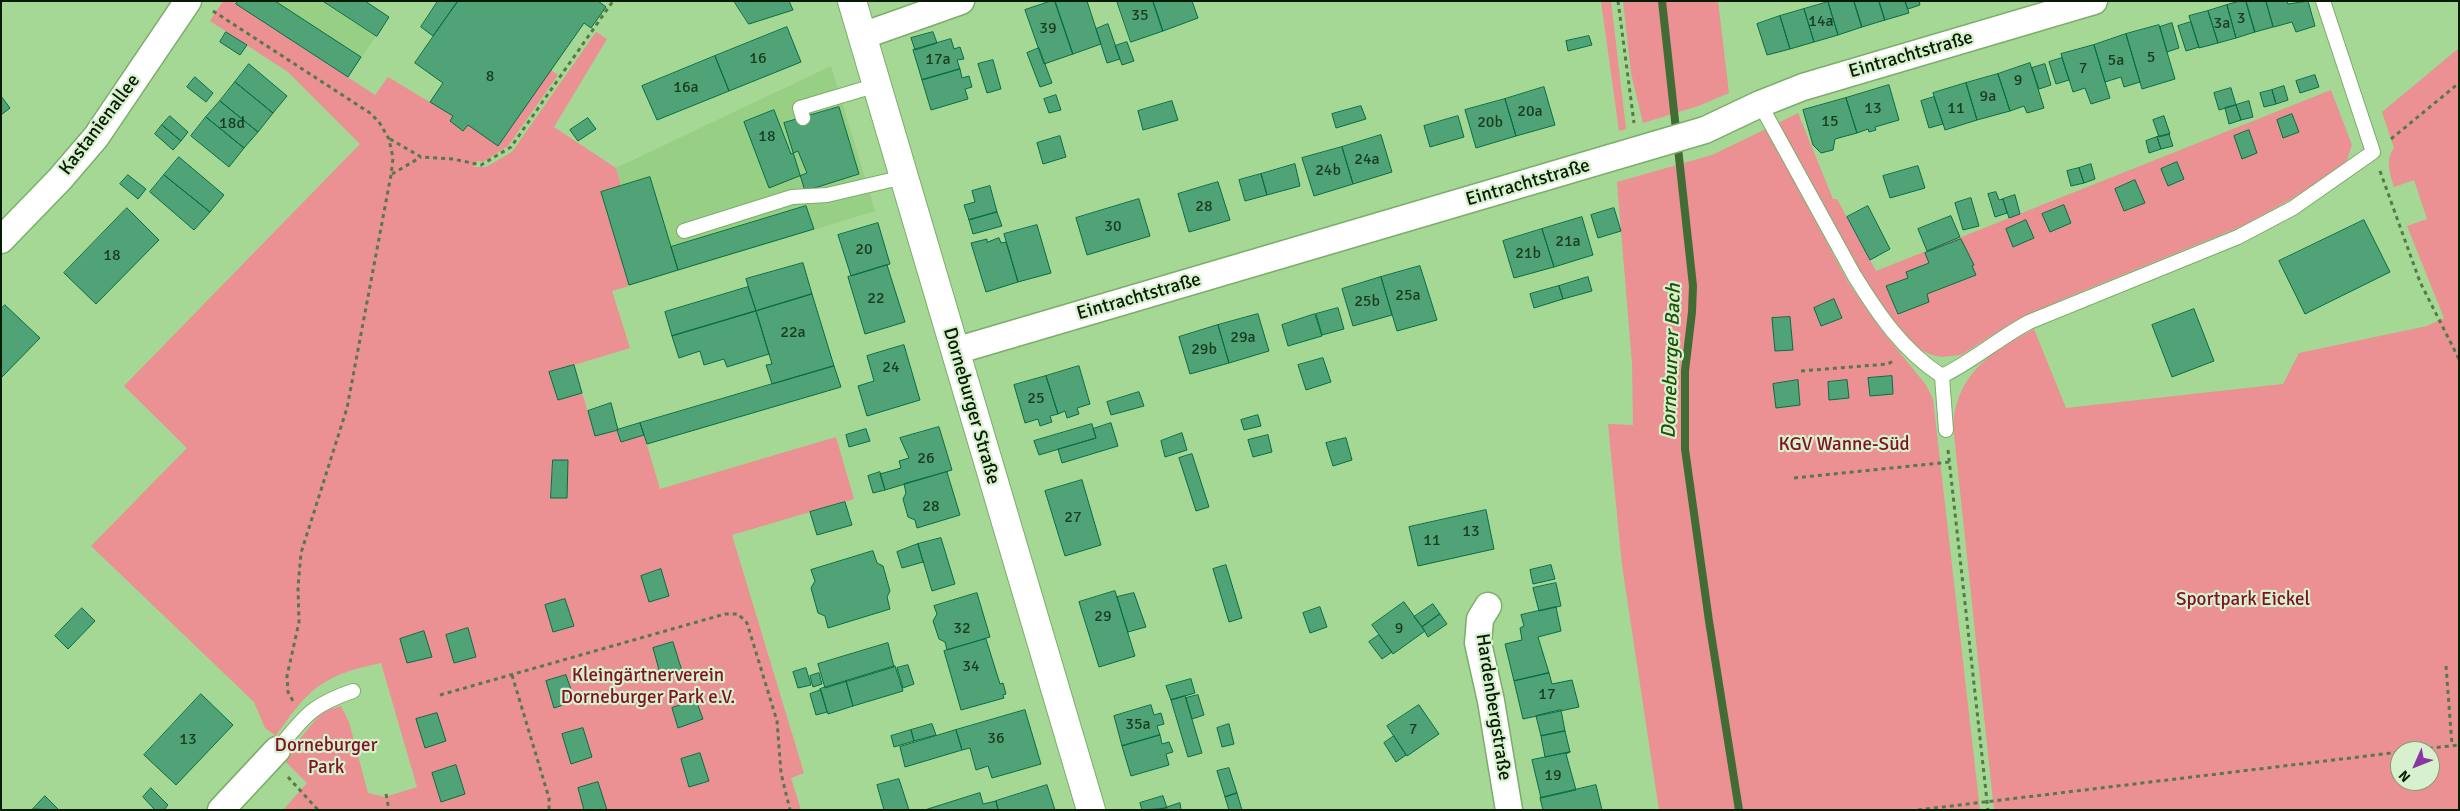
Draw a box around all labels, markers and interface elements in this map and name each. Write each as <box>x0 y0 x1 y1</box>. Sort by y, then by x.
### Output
house number: 35 <box>1131 6 1149 26</box>
house number: 3 <box>2237 9 2245 29</box>
house number: 14a <box>1808 12 1834 32</box>
house number: 3a <box>2214 14 2230 34</box>
house number: 39 <box>1039 19 1057 39</box>
street label: Eintrachtstraße <box>1846 26 1976 84</box>
house number: 5 <box>2147 48 2155 68</box>
house number: 16 <box>749 49 767 69</box>
house number: 17a <box>925 50 951 70</box>
house number: 5a <box>2108 51 2124 71</box>
house number: 7 <box>2079 59 2087 79</box>
house number: 8 <box>486 67 494 87</box>
street label: Kastanienallee <box>55 70 145 180</box>
house number: 9 <box>2014 71 2022 91</box>
house number: 16a <box>673 78 699 98</box>
house number: 9a <box>1980 87 1996 107</box>
house number: 13 <box>1864 99 1882 119</box>
house number: 11 <box>1947 99 1965 119</box>
house number: 20a <box>1517 102 1543 122</box>
house number: 15 <box>1821 112 1839 132</box>
house number: 20b <box>1477 113 1503 133</box>
house number: 18d <box>219 114 245 134</box>
house number: 18 <box>758 127 776 147</box>
house number: 24a <box>1354 150 1380 170</box>
street label: Eintrachtstraße <box>1463 154 1593 212</box>
house number: 24b <box>1315 161 1341 181</box>
house number: 28 <box>1195 197 1213 217</box>
house number: 30 <box>1104 217 1122 237</box>
house number: 21a <box>1555 232 1581 252</box>
house number: 20 <box>855 240 873 260</box>
house number: 21b <box>1515 244 1541 264</box>
house number: 18 <box>103 246 121 266</box>
street label: Eintrachtstraße <box>1074 268 1204 326</box>
water label: Dorneburger Bach <box>1657 283 1687 439</box>
house number: 25a <box>1395 286 1421 306</box>
house number: 22 <box>867 289 885 309</box>
house number: 25b <box>1354 292 1380 312</box>
house number: 22a <box>780 323 806 343</box>
street label: Dorneburger Straße <box>938 325 1004 487</box>
house number: 29a <box>1230 328 1256 348</box>
house number: 29b <box>1191 340 1217 360</box>
house number: 24 <box>882 358 900 378</box>
house number: 25 <box>1027 389 1045 409</box>
park label: KGV Wanne-Süd <box>1778 434 1910 456</box>
house number: 26 <box>917 449 935 469</box>
house number: 28 <box>922 497 940 517</box>
house number: 27 <box>1064 508 1082 528</box>
house number: 13 <box>1462 522 1480 542</box>
house number: 11 <box>1423 531 1441 551</box>
park label: Sportpark Eickel <box>2176 589 2310 611</box>
house number: 29 <box>1094 607 1112 627</box>
house number: 32 <box>953 619 971 639</box>
house number: 9 <box>1395 619 1403 639</box>
street label: Hardenbergstraße <box>1470 632 1516 782</box>
house number: 34 <box>962 657 980 677</box>
park label: Kleingärtnerverein Dorneburger Park e.V. <box>561 665 735 709</box>
house number: 17 <box>1538 685 1556 705</box>
house number: 35a <box>1125 715 1151 735</box>
house number: 7 <box>1409 720 1417 740</box>
house number: 36 <box>987 729 1005 749</box>
house number: 13 <box>179 730 197 750</box>
park label: Dorneburger Park <box>275 735 377 779</box>
north arrow <box>2390 741 2440 791</box>
house number: 19 <box>1544 766 1562 786</box>
text: N <box>2395 767 2414 785</box>

